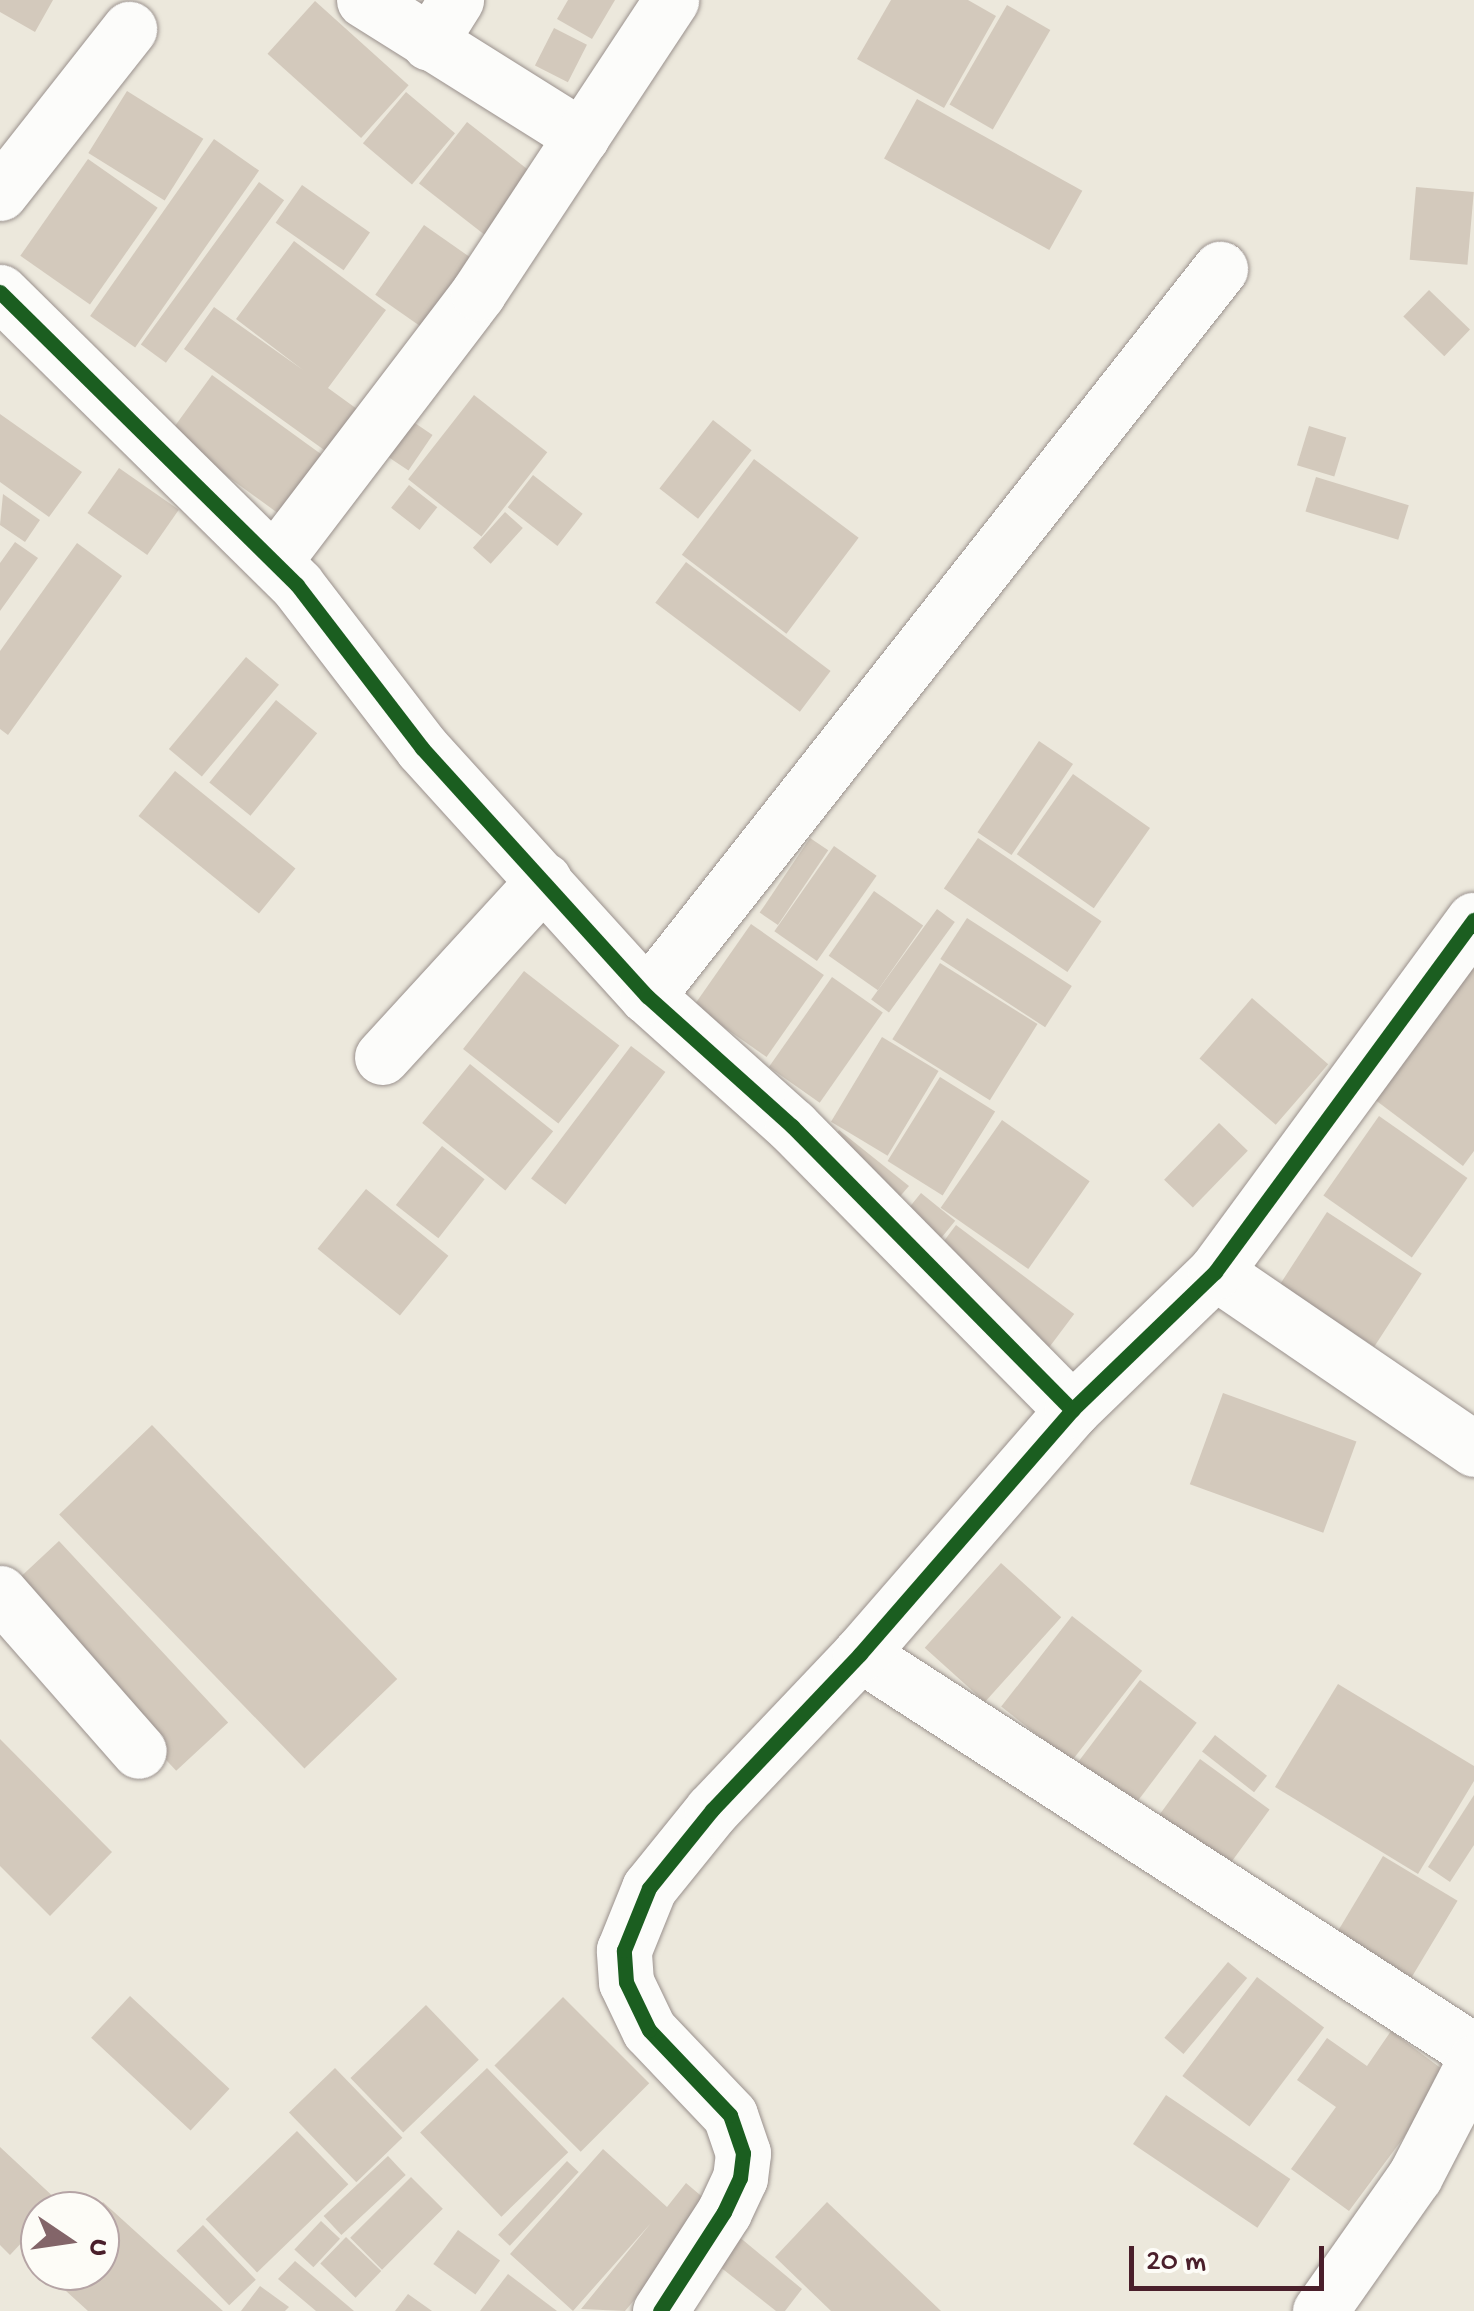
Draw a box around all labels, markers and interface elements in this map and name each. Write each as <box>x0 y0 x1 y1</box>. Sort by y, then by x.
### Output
north arrow <box>20 2191 120 2291</box>
scale bar <box>1134 2226 1329 2288</box>
text: U <box>80 2236 116 2259</box>
text: 20 m <box>1146 2246 1206 2281</box>

